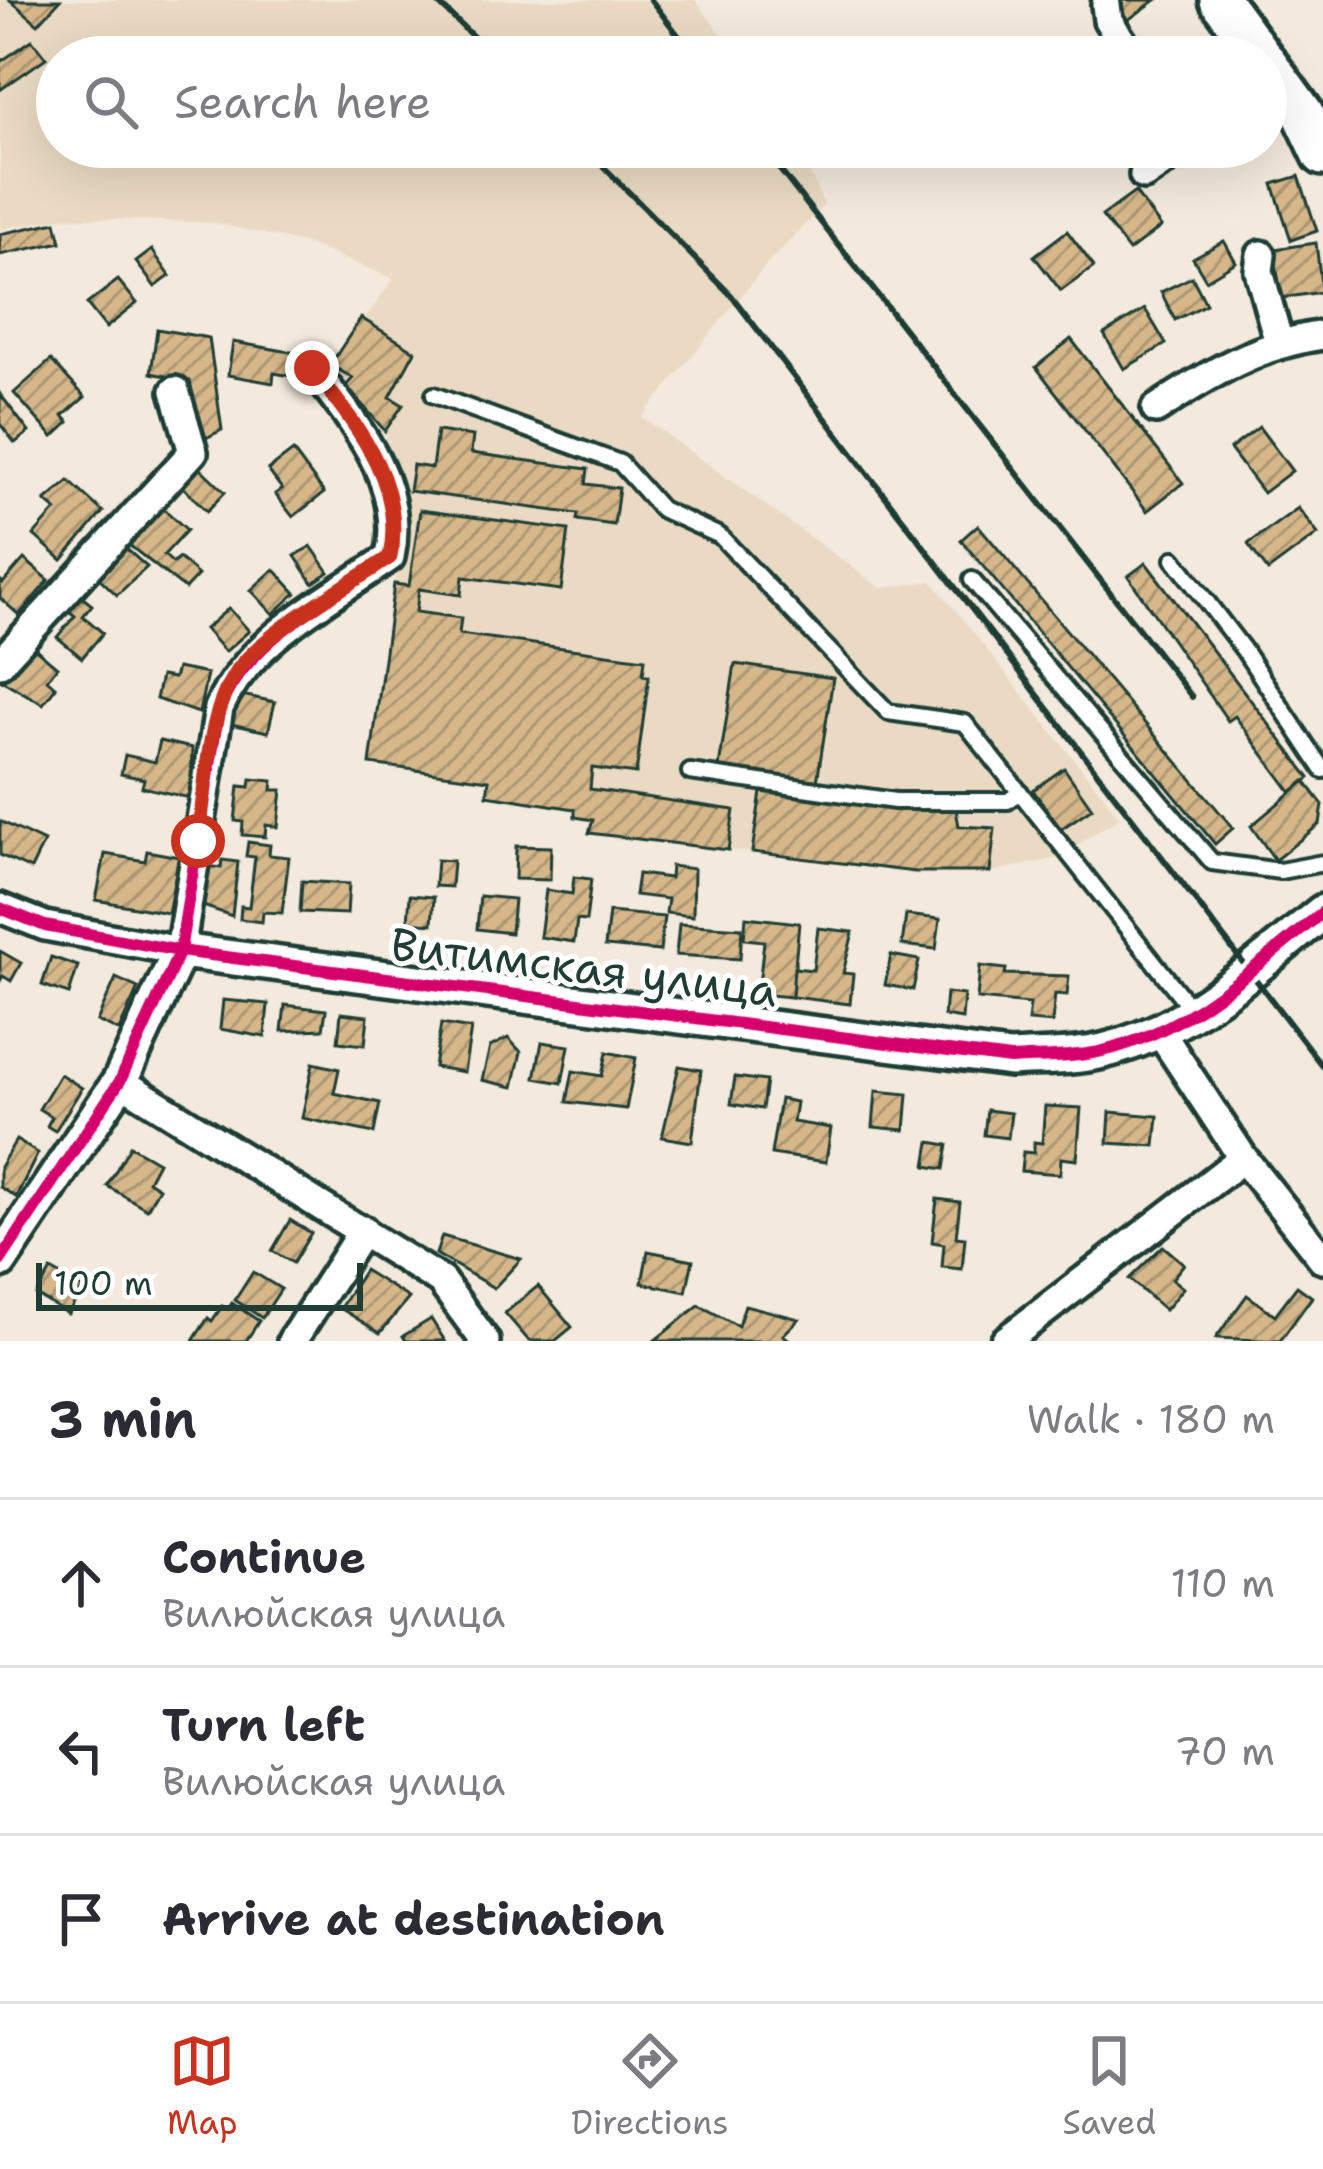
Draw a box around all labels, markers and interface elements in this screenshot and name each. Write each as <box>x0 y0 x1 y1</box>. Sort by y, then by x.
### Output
search box <box>36 36 1287 168</box>
icon: search <box>78 69 144 135</box>
text: Search here <box>174 72 431 132</box>
route end <box>285 341 339 395</box>
route start <box>171 814 225 868</box>
street label: Витимская улица <box>387 914 781 1020</box>
scale bar <box>36 1257 363 1310</box>
text: 100 m <box>54 1261 153 1306</box>
text: 3 min <box>48 1385 197 1453</box>
text: Walk · 180 m <box>1027 1393 1275 1445</box>
text: Continue <box>162 1527 366 1587</box>
icon: ahead <box>48 1550 114 1616</box>
text: 110 m <box>1171 1557 1275 1609</box>
text: Вилюйская улица <box>162 1587 505 1639</box>
text: Turn left <box>162 1695 365 1755</box>
icon: left <box>48 1718 114 1784</box>
text: 70 m <box>1174 1725 1275 1777</box>
text: Вилюйская улица <box>162 1755 505 1807</box>
icon: arrive <box>48 1886 114 1952</box>
text: Arrive at destination <box>162 1889 665 1949</box>
tab: Map <box>167 2028 238 2145</box>
tab: Directions <box>571 2028 729 2145</box>
tab: Saved <box>1062 2028 1156 2145</box>

